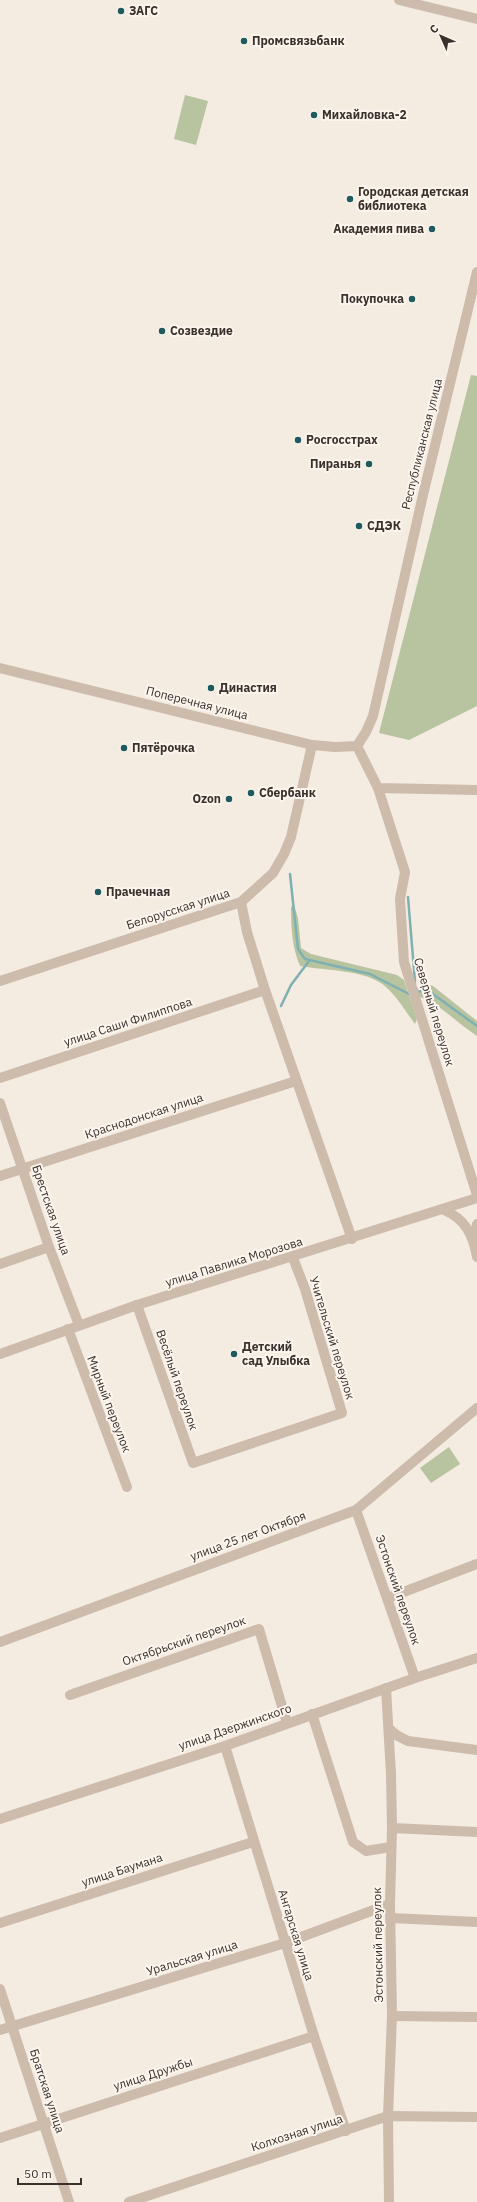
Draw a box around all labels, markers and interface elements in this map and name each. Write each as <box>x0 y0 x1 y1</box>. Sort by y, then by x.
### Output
place label: ЗАГС <box>129 3 158 18</box>
marker: ЗАГС <box>116 6 126 16</box>
north arrow <box>421 16 461 56</box>
text: С <box>426 21 441 36</box>
place label: Промсвязьбанк <box>252 33 345 48</box>
marker: Промсвязьбанк <box>239 36 249 46</box>
place label: Михайловка-2 <box>322 107 407 122</box>
marker: Михайловка-2 <box>309 110 319 120</box>
place label: Городская детская библиотека <box>358 184 469 213</box>
marker: Городская детская библиотека <box>345 194 355 204</box>
place label: Академия пива <box>333 221 424 236</box>
marker: Академия пива <box>427 224 437 234</box>
place label: Покупочка <box>341 291 404 306</box>
marker: Покупочка <box>407 294 417 304</box>
place label: Созвездие <box>170 323 233 338</box>
marker: Созвездие <box>157 326 167 336</box>
street label: Республиканская улица <box>398 376 445 511</box>
place label: Росгосстрах <box>306 432 378 447</box>
marker: Росгосстрах <box>293 435 303 445</box>
place label: Пиранья <box>310 456 361 471</box>
marker: Пиранья <box>364 459 374 469</box>
place label: СДЭК <box>367 518 401 533</box>
marker: СДЭК <box>354 521 364 531</box>
place label: Династия <box>219 680 277 695</box>
street label: Поперечная улица <box>145 683 250 723</box>
marker: Династия <box>206 683 216 693</box>
place label: Пятёрочка <box>132 740 195 755</box>
marker: Пятёрочка <box>119 743 129 753</box>
place label: Сбербанк <box>259 785 316 800</box>
marker: Сбербанк <box>246 788 256 798</box>
place label: Ozon <box>192 791 221 806</box>
marker: Ozon <box>224 794 234 804</box>
place label: Прачечная <box>106 884 170 899</box>
street label: Белорусская улица <box>124 885 232 932</box>
marker: Прачечная <box>93 887 103 897</box>
street label: Северный переулок <box>411 956 458 1068</box>
street label: улица Саши Филиппова <box>62 994 194 1049</box>
street label: Краснодонская улица <box>83 1089 205 1142</box>
street label: Брестская улица <box>29 1163 74 1257</box>
street label: улица Павлика Морозова <box>163 1233 305 1290</box>
street label: Учительский переулок <box>307 1275 358 1402</box>
street label: Весёлый переулок <box>153 1328 202 1432</box>
place label: Детский сад Улыбка <box>242 1339 310 1368</box>
marker: Детский сад Улыбка <box>229 1349 239 1359</box>
street label: Мирный переулок <box>84 1353 135 1455</box>
street label: улица 25 лет Октября <box>188 1508 308 1563</box>
street label: Эстонский переулок <box>373 1533 424 1647</box>
street label: Октябрьский переулок <box>120 1612 248 1669</box>
street label: улица Дзержинского <box>176 1700 294 1753</box>
street label: улица Баумана <box>79 1849 165 1890</box>
street label: Ангарская улица <box>275 1887 318 1983</box>
street label: Эстонский переулок <box>369 1887 386 2003</box>
street label: Уральская улица <box>144 1936 240 1979</box>
street label: Братская улица <box>27 2047 68 2135</box>
street label: улица Дружбы <box>111 2054 194 2093</box>
street label: Колхозная улица <box>249 2110 345 2154</box>
scale bar <box>18 2160 81 2186</box>
text: 50 m <box>24 2166 52 2181</box>

